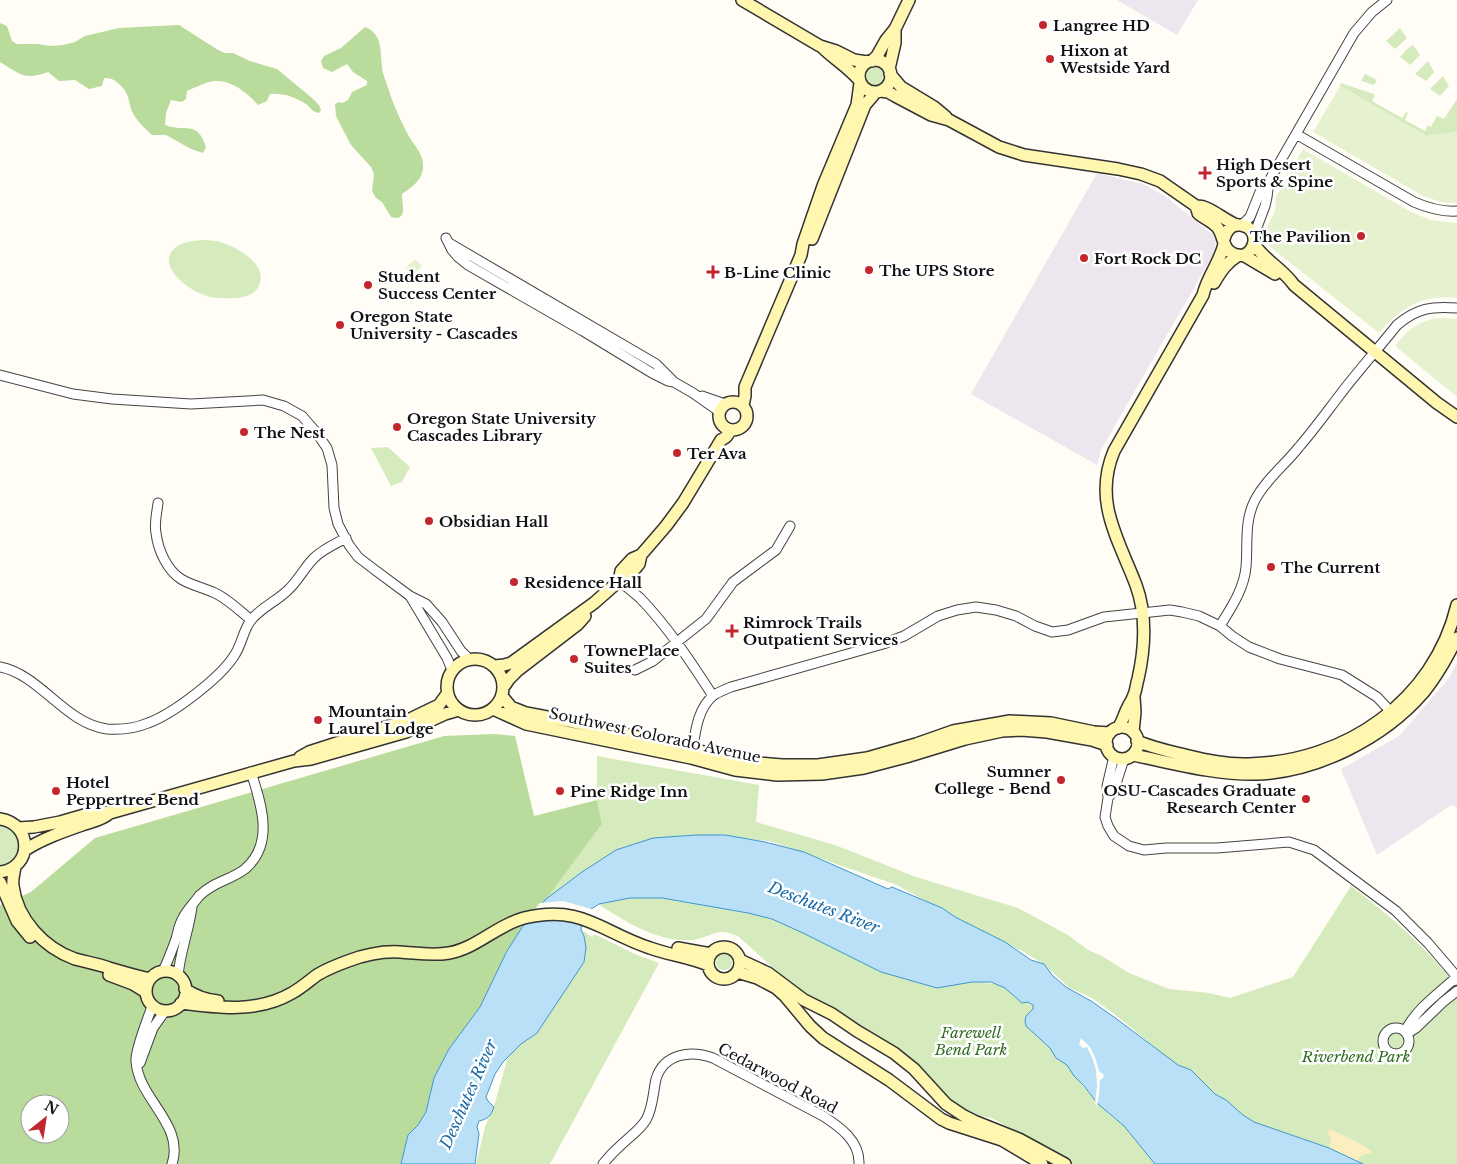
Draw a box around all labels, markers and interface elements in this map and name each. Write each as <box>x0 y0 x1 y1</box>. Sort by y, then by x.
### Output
place label: Langree HD <box>1053 16 1150 35</box>
marker: Langree HD <box>1037 19 1049 31</box>
place label: Hixon at Westside Yard <box>1059 41 1171 77</box>
marker: Hixon at Westside Yard <box>1044 53 1056 65</box>
place label: High Desert Sports & Spine <box>1216 155 1333 191</box>
marker: High Desert Sports & Spine <box>1198 166 1212 180</box>
place label: The Pavilion <box>1250 227 1351 246</box>
marker: The Pavilion <box>1355 230 1367 242</box>
place label: Fort Rock DC <box>1094 249 1201 268</box>
marker: Fort Rock DC <box>1078 252 1090 264</box>
place label: The UPS Store <box>879 261 995 280</box>
place label: B-Line Clinic <box>724 263 831 282</box>
marker: The UPS Store <box>863 264 875 276</box>
marker: B-Line Clinic <box>706 265 720 279</box>
place label: Student Success Center <box>378 267 497 303</box>
marker: Student Success Center <box>362 279 374 291</box>
place label: Oregon State University - Cascades <box>350 307 518 343</box>
marker: Oregon State University - Cascades <box>334 319 346 331</box>
place label: Oregon State University Cascades Library <box>407 409 596 445</box>
marker: Oregon State University Cascades Library <box>391 421 403 433</box>
place label: The Nest <box>254 423 325 442</box>
marker: The Nest <box>238 426 250 438</box>
place label: Ter Ava <box>687 444 747 463</box>
marker: Ter Ava <box>671 447 683 459</box>
place label: Obsidian Hall <box>439 512 549 531</box>
marker: Obsidian Hall <box>423 515 435 527</box>
place label: The Current <box>1281 558 1380 577</box>
marker: The Current <box>1265 561 1277 573</box>
place label: Residence Hall <box>524 573 643 592</box>
marker: Residence Hall <box>508 576 520 588</box>
place label: Rimrock Trails Outpatient Services <box>743 613 898 649</box>
marker: Rimrock Trails Outpatient Services <box>725 624 739 638</box>
place label: TownePlace Suites <box>584 641 680 677</box>
marker: TownePlace Suites <box>568 653 580 665</box>
place label: Mountain Laurel Lodge <box>328 702 434 738</box>
street label: Southwest Colorado Avenue <box>547 703 763 767</box>
marker: Mountain Laurel Lodge <box>312 714 324 726</box>
place label: Sumner College - Bend <box>935 762 1052 798</box>
place label: Hotel Peppertree Bend <box>66 773 200 809</box>
marker: Sumner College - Bend <box>1055 774 1067 786</box>
place label: OSU-Cascades Graduate Research Center <box>1103 781 1297 817</box>
place label: Pine Ridge Inn <box>570 782 688 801</box>
marker: Hotel Peppertree Bend <box>50 785 62 797</box>
marker: Pine Ridge Inn <box>554 785 566 797</box>
marker: OSU-Cascades Graduate Research Center <box>1300 793 1312 805</box>
water label: Deschutes River <box>765 876 883 938</box>
park label: Farewell Bend Park <box>934 1023 1007 1059</box>
water label: Deschutes River <box>435 1036 501 1153</box>
street label: Cedarwood Road <box>715 1038 841 1118</box>
park label: Riverbend Park <box>1301 1047 1410 1066</box>
north arrow <box>20 1094 70 1144</box>
text: N <box>41 1097 62 1119</box>

